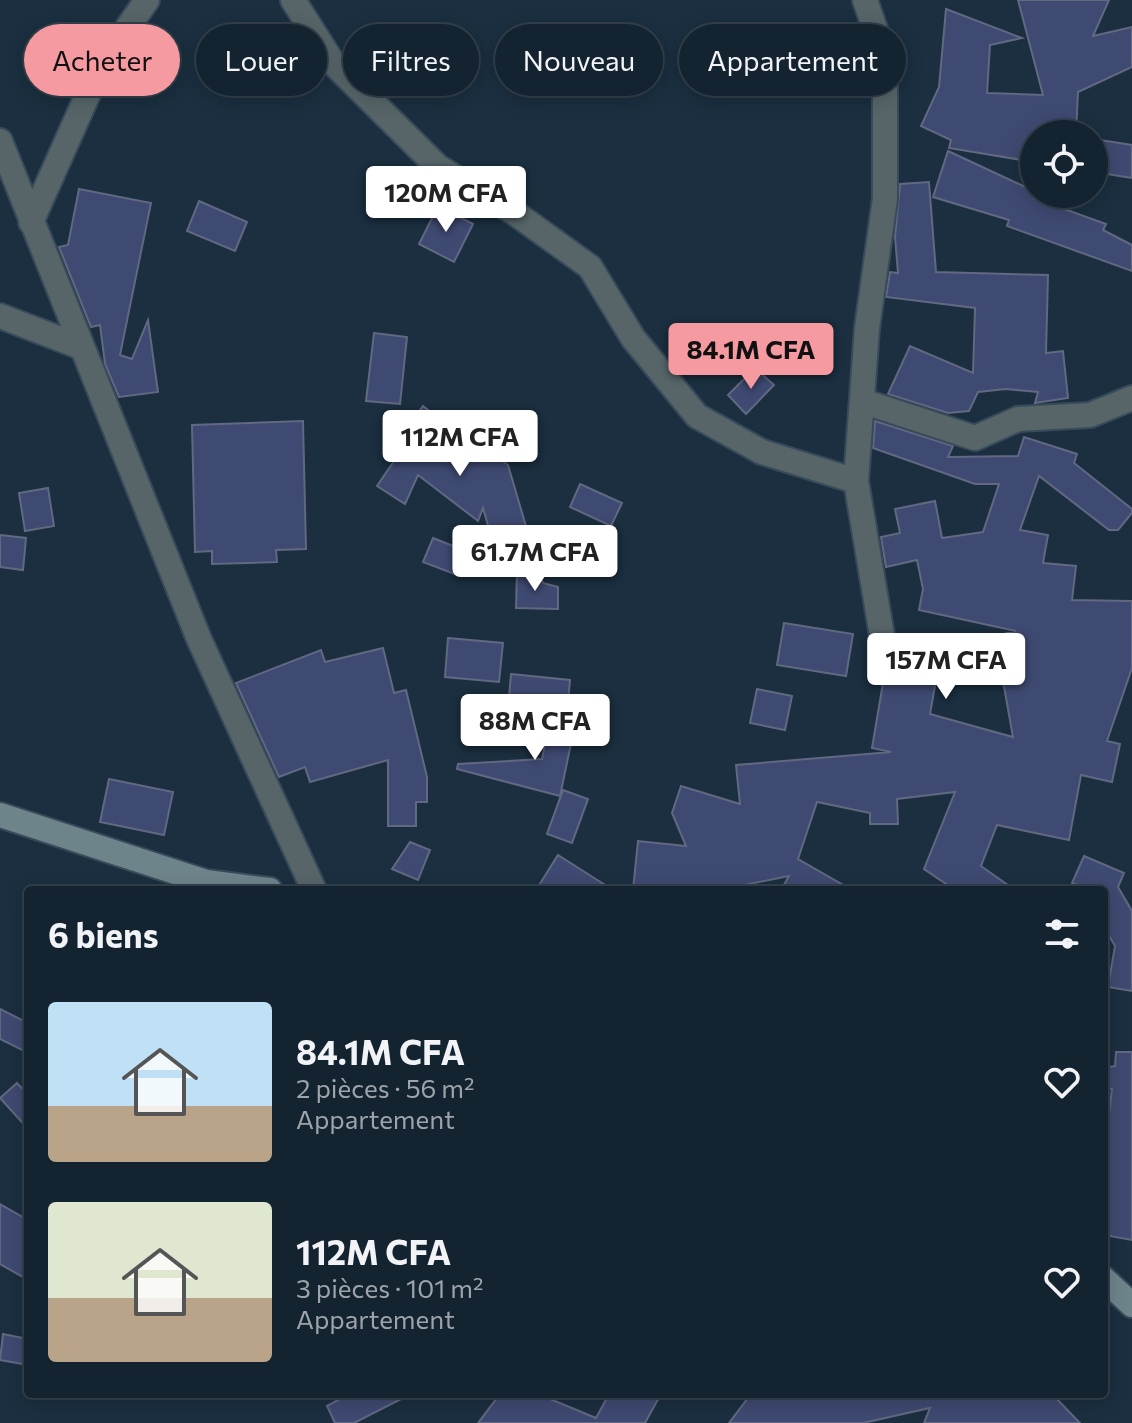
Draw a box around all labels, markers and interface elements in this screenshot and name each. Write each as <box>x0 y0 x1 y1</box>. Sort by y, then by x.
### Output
chip: Acheter <box>24 24 180 96</box>
chip: Louer <box>196 24 327 96</box>
chip: Filtres <box>343 24 479 96</box>
chip: Nouveau <box>495 24 663 96</box>
chip: Appartement <box>679 24 906 96</box>
map controls <box>1020 120 1108 208</box>
button: locate <box>1020 120 1108 208</box>
pin: 120M CFA <box>363 166 529 234</box>
text: 120M CFA <box>384 176 508 207</box>
pin: 84.1M CFA <box>659 323 843 391</box>
text: 84.1M CFA <box>686 333 816 364</box>
pin: 112M CFA <box>377 410 543 478</box>
text: 112M CFA <box>401 420 519 451</box>
pin: 61.7M CFA <box>443 525 627 593</box>
text: 61.7M CFA <box>470 535 600 566</box>
pin: 157M CFA <box>863 633 1029 701</box>
text: 157M CFA <box>885 643 1007 674</box>
pin: 88M CFA <box>461 694 609 762</box>
text: 88M CFA <box>479 704 591 735</box>
icon: filters <box>1040 912 1084 956</box>
text: 6 biens <box>48 913 158 955</box>
text: 84.1M CFA <box>296 1030 465 1072</box>
icon: home <box>112 1034 208 1130</box>
icon: heart <box>1040 1060 1084 1104</box>
text: 2 pièces · 56 m² <box>296 1072 475 1103</box>
text: Appartement <box>296 1103 455 1134</box>
text: 112M CFA <box>296 1230 451 1272</box>
icon: home <box>112 1234 208 1330</box>
icon: heart <box>1040 1260 1084 1304</box>
text: 3 pièces · 101 m² <box>296 1272 483 1303</box>
text: Appartement <box>296 1303 455 1334</box>

